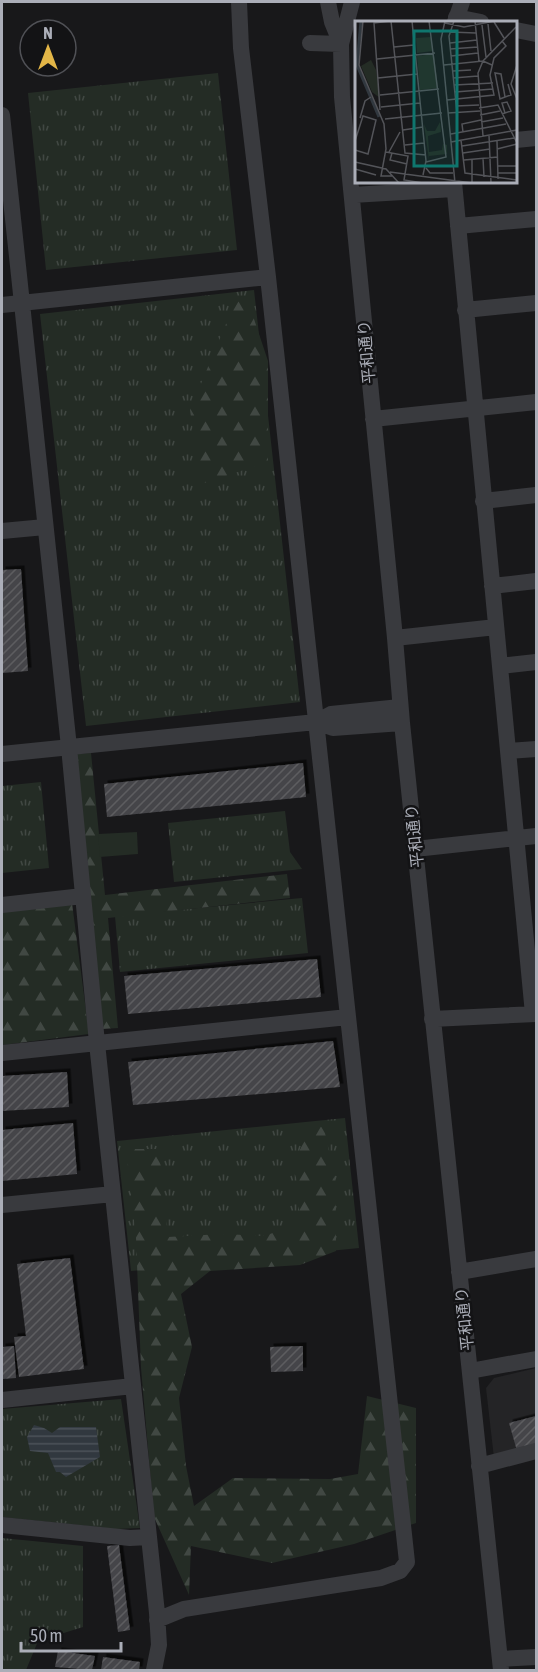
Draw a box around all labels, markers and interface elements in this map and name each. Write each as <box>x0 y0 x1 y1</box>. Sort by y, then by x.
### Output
north arrow <box>18 18 78 78</box>
inset map <box>355 21 517 183</box>
text: N <box>43 24 53 42</box>
street label: 平和通り <box>354 319 378 385</box>
street label: 平和通り <box>402 803 426 869</box>
street label: 平和通り <box>452 1286 476 1352</box>
scale bar <box>21 1615 122 1653</box>
text: 50 m <box>30 1625 62 1646</box>

